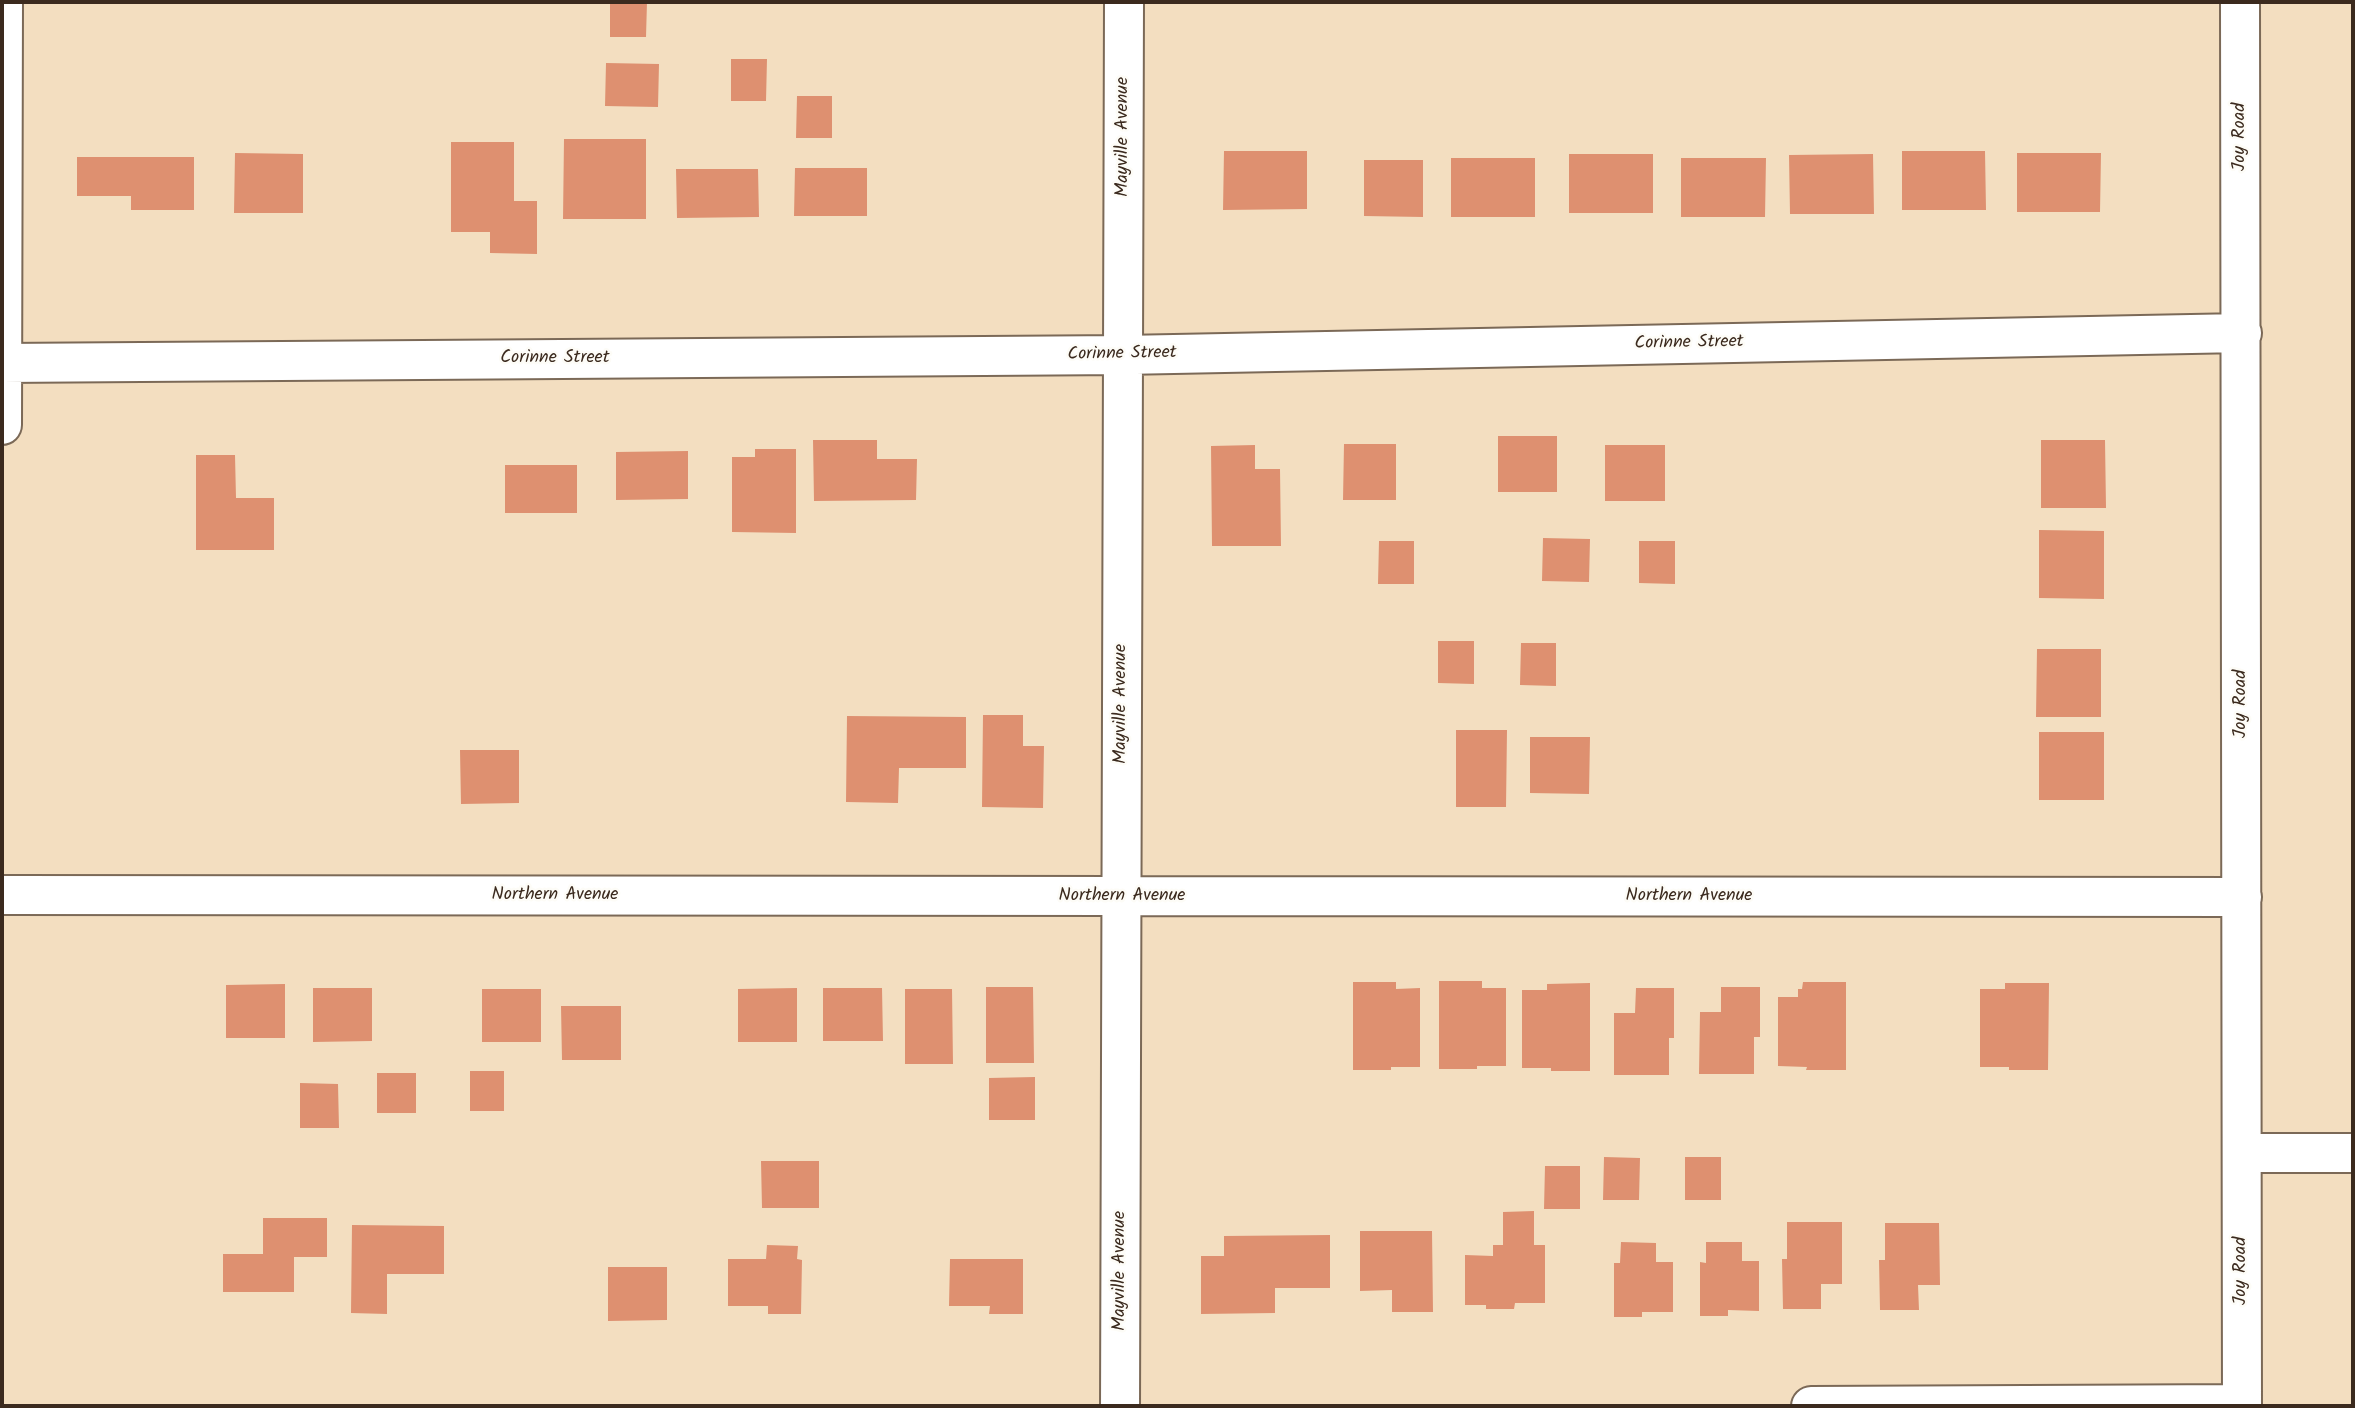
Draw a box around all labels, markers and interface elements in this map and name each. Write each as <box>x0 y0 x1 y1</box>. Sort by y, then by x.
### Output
street label: Mayville Avenue <box>1113 77 1135 197</box>
street label: Joy Road <box>2230 103 2252 171</box>
street label: Corinne Street <box>1634 332 1744 356</box>
street label: Corinne Street <box>1067 343 1177 367</box>
street label: Corinne Street <box>500 348 610 370</box>
street label: Mayville Avenue <box>1111 644 1133 764</box>
street label: Joy Road <box>2231 670 2253 738</box>
street label: Northern Avenue <box>492 885 618 907</box>
street label: Northern Avenue <box>1059 886 1185 908</box>
street label: Northern Avenue <box>1626 886 1752 908</box>
street label: Mayville Avenue <box>1110 1211 1132 1331</box>
street label: Joy Road <box>2231 1237 2253 1305</box>

